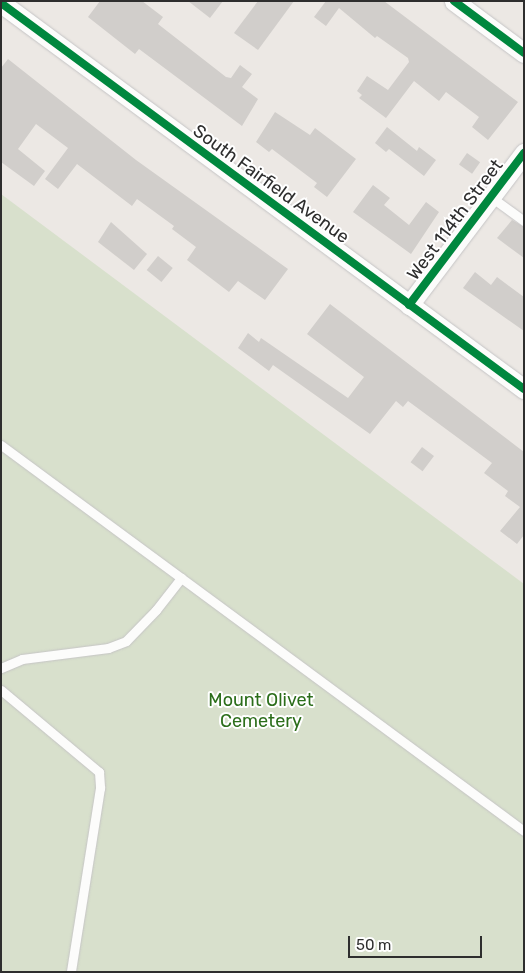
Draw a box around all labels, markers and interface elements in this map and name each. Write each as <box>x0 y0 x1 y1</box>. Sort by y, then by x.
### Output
street label: South Fairfield Avenue <box>188 120 354 248</box>
street label: West 114th Street <box>403 155 507 285</box>
park label: Mount Olivet Cemetery <box>208 690 314 732</box>
scale bar <box>350 926 484 958</box>
text: 50 m <box>356 936 391 954</box>

